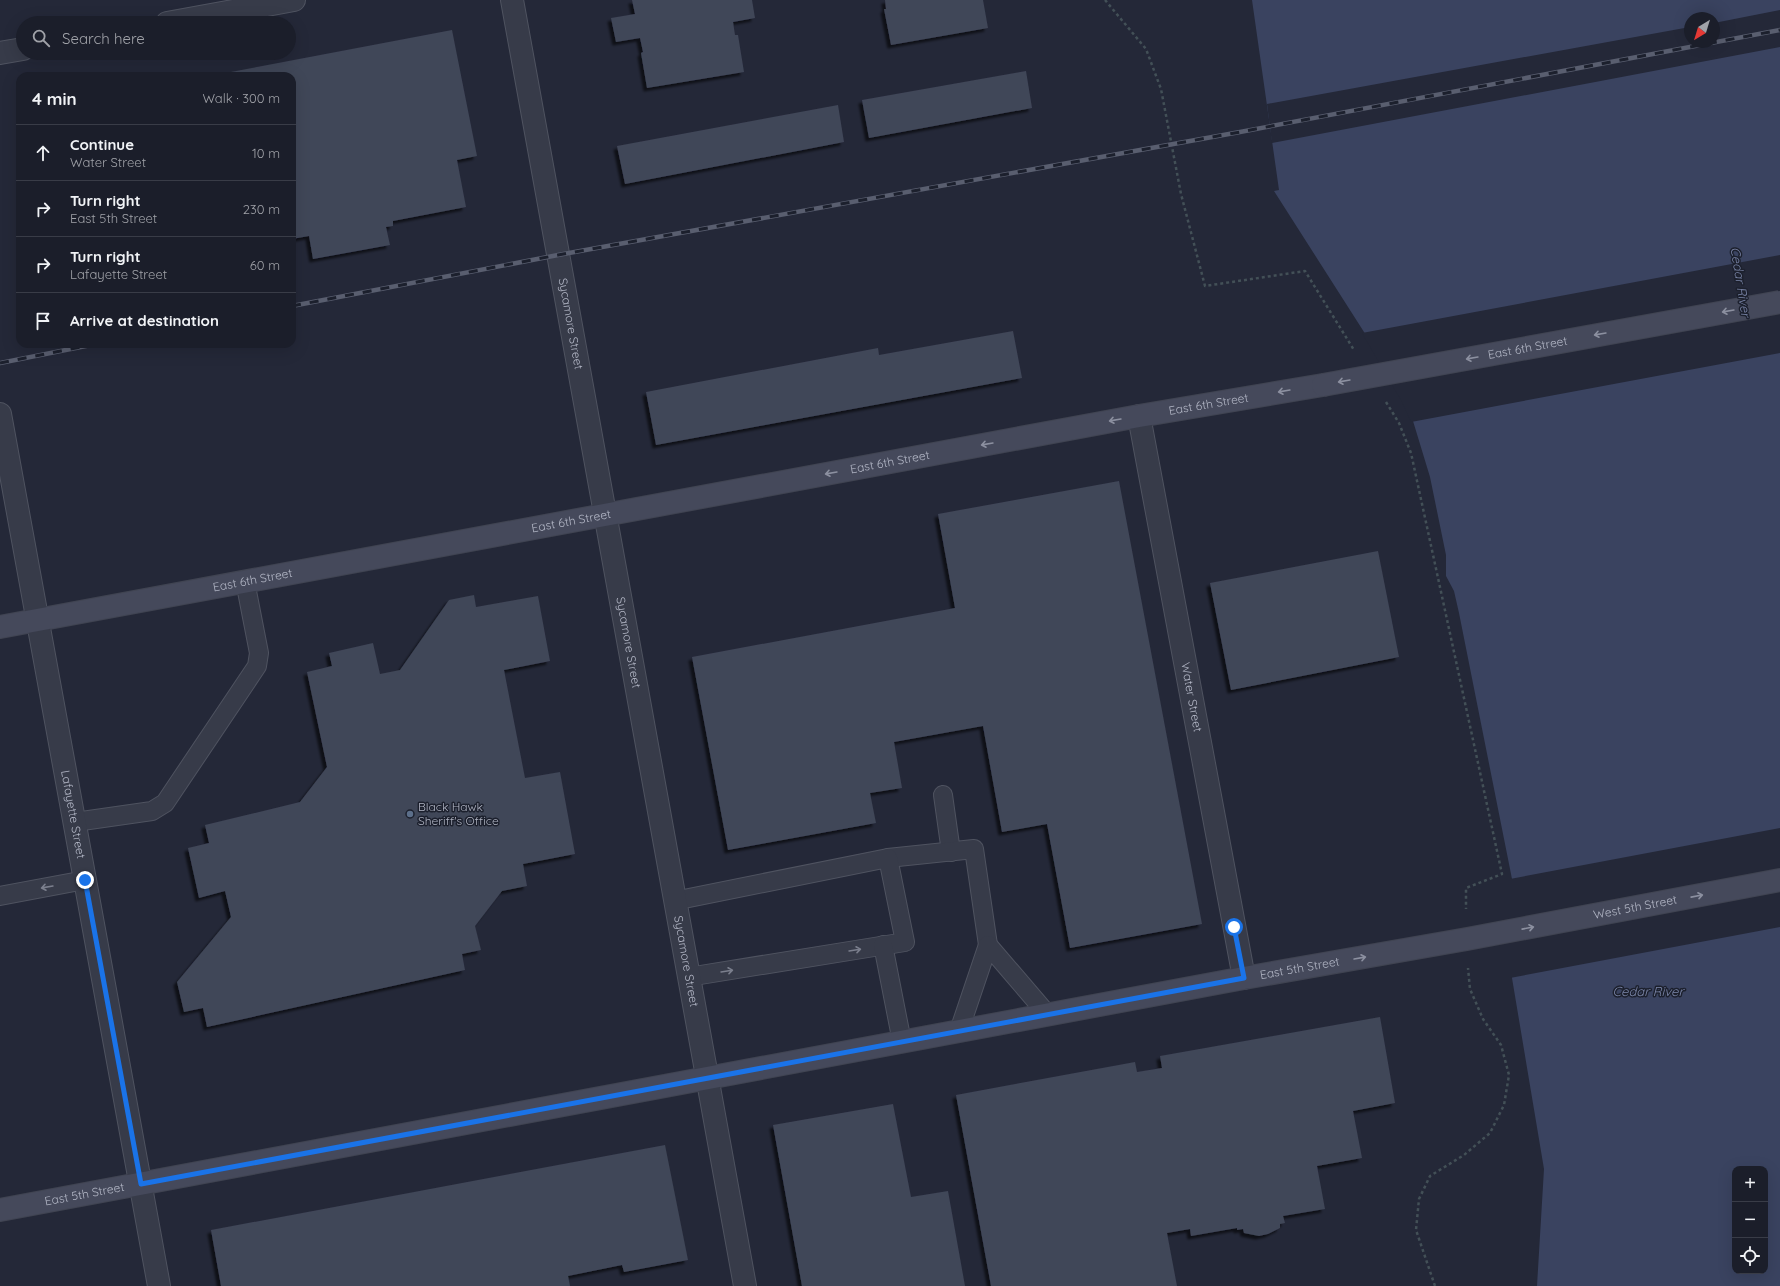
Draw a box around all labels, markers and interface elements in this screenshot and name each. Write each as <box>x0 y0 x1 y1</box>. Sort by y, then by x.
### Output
north arrow <box>1684 12 1720 48</box>
search box <box>16 16 296 60</box>
icon: search <box>30 27 52 49</box>
text: Search here <box>62 29 145 48</box>
text: 4 min <box>32 88 77 109</box>
text: Walk · 300 m <box>202 90 280 106</box>
text: Continue <box>70 135 134 154</box>
icon: ahead <box>32 142 54 164</box>
text: 10 m <box>252 145 280 161</box>
text: Water Street <box>70 154 146 170</box>
text: Turn right <box>70 191 141 210</box>
icon: right <box>32 198 54 220</box>
text: 230 m <box>243 201 280 217</box>
text: East 5th Street <box>70 210 157 226</box>
water label: Cedar River <box>1728 246 1755 320</box>
text: Turn right <box>70 247 141 266</box>
icon: right <box>32 254 54 276</box>
text: 60 m <box>250 257 280 273</box>
text: Lafayette Street <box>70 266 167 282</box>
street label: Sycamore Street <box>556 277 587 370</box>
one-way arrow <box>1722 307 1735 315</box>
icon: arrive <box>32 310 54 332</box>
text: Arrive at destination <box>70 311 219 330</box>
one-way arrow <box>1594 331 1607 339</box>
street label: East 6th Street <box>1487 333 1569 362</box>
one-way arrow <box>1466 354 1479 362</box>
one-way arrow <box>1338 377 1351 385</box>
one-way arrow <box>1278 388 1291 396</box>
street label: East 6th Street <box>1168 390 1250 418</box>
one-way arrow <box>1108 417 1121 425</box>
one-way arrow <box>981 440 994 448</box>
street label: East 6th Street <box>849 447 931 476</box>
one-way arrow <box>825 469 838 477</box>
street label: East 6th Street <box>530 506 612 535</box>
street label: East 6th Street <box>212 565 294 594</box>
street label: Sycamore Street <box>613 596 645 689</box>
street label: Water Street <box>1178 661 1206 733</box>
street label: Lafayette Street <box>58 769 89 860</box>
place label: Black Hawk Sheriff's Office <box>418 799 499 828</box>
marker: Black Hawk Sheriff's Office <box>405 809 415 819</box>
route end <box>76 871 94 889</box>
one-way arrow <box>41 883 54 891</box>
street label: West 5th Street <box>1592 892 1678 922</box>
one-way arrow <box>1690 892 1703 900</box>
street label: Sycamore Street <box>671 914 702 1008</box>
route start <box>1225 918 1243 936</box>
one-way arrow <box>1521 923 1534 931</box>
one-way arrow <box>848 946 861 954</box>
street label: East 5th Street <box>1259 953 1341 982</box>
one-way arrow <box>1353 954 1366 962</box>
one-way arrow <box>720 967 733 975</box>
water label: Cedar River <box>1613 983 1685 999</box>
map controls <box>1732 1166 1768 1274</box>
button: + <box>1732 1166 1768 1202</box>
street label: East 5th Street <box>43 1179 125 1209</box>
button: − <box>1732 1202 1768 1238</box>
button: locate <box>1732 1238 1768 1274</box>

